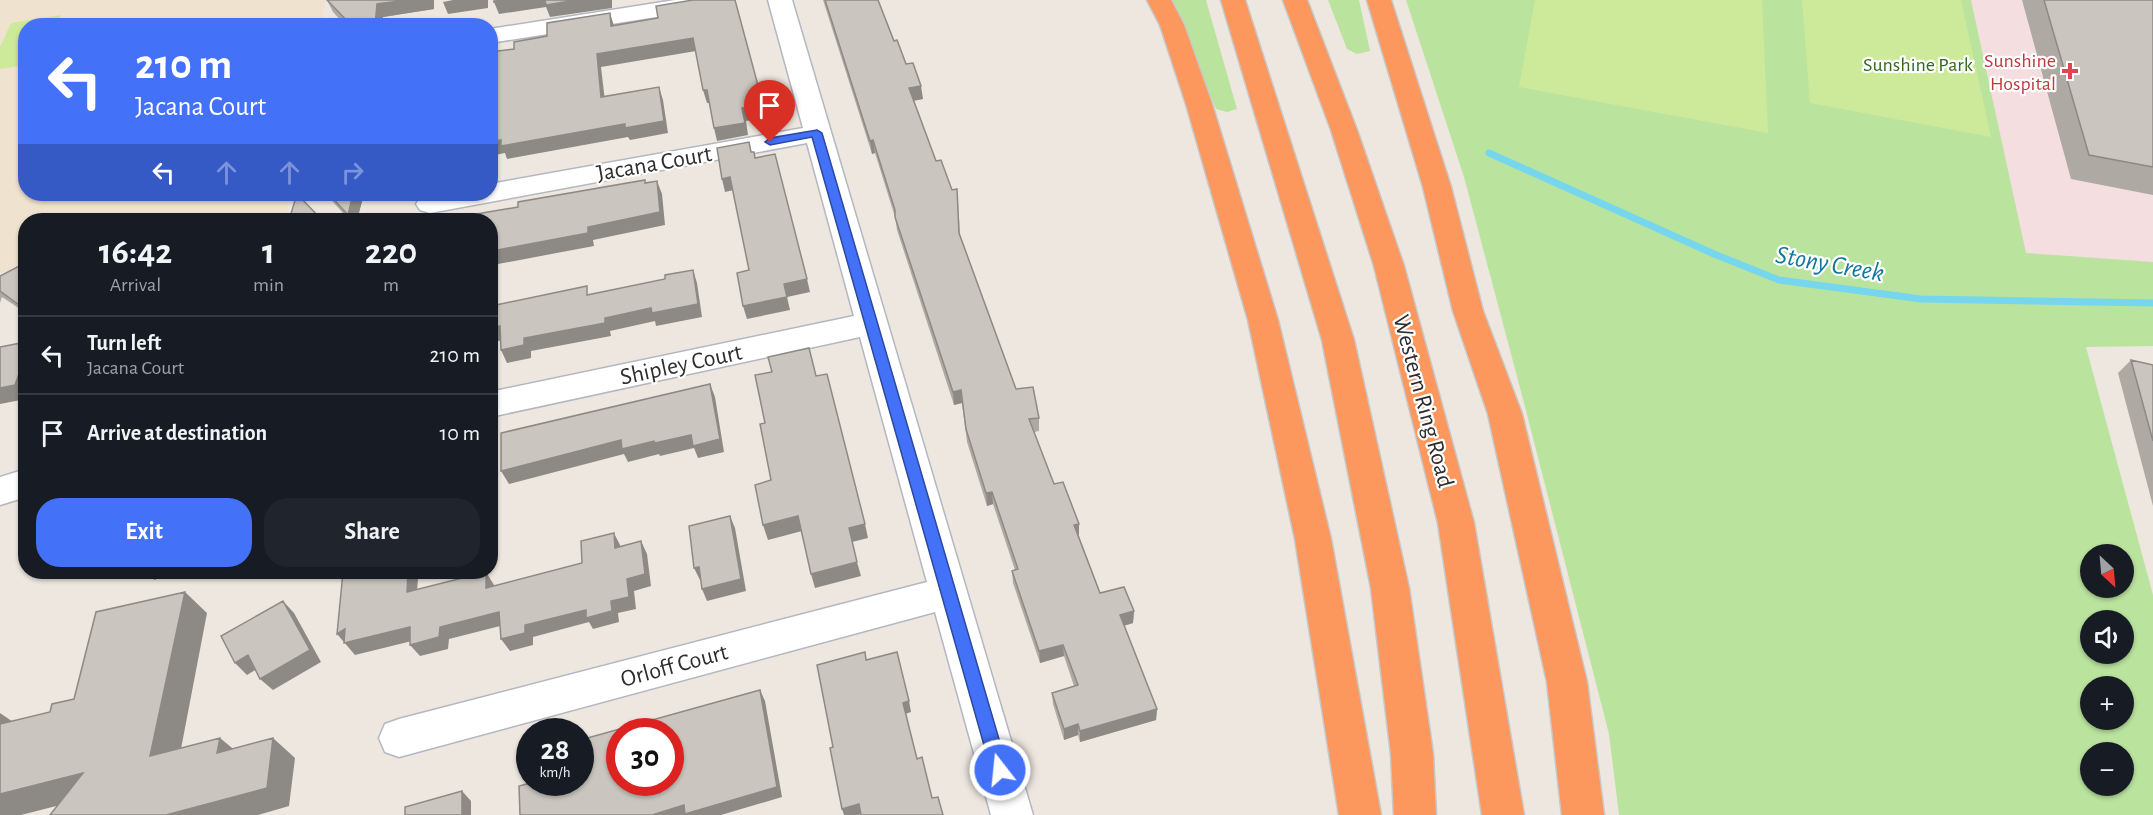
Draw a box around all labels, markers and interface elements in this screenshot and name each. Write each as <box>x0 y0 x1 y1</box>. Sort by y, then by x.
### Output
icon: left <box>36 42 114 120</box>
text: 210 m <box>135 44 232 86</box>
place label: Sunshine Hospital <box>1984 51 2056 94</box>
park label: Sunshine Park <box>1863 55 1973 75</box>
marker: Sunshine Hospital <box>2061 62 2079 80</box>
pin <box>744 80 795 142</box>
icon: arrive <box>753 89 786 122</box>
text: Jacana Court <box>135 93 266 120</box>
street label: Jacana Court <box>595 142 714 186</box>
icon: left <box>147 156 180 189</box>
icon: ahead <box>210 156 243 189</box>
icon: ahead <box>273 156 306 189</box>
icon: right <box>336 156 369 189</box>
text: 16:42 <box>99 234 172 270</box>
text: 1 <box>262 234 275 270</box>
text: 220 <box>365 234 417 270</box>
water label: Stony Creek <box>1774 242 1886 286</box>
text: Arrival <box>110 275 161 295</box>
text: min <box>253 275 284 295</box>
text: m <box>383 275 399 295</box>
street label: Western Ring Road <box>1388 312 1458 490</box>
text: Turn left <box>87 332 161 354</box>
icon: left <box>36 339 69 372</box>
street label: Shipley Court <box>618 340 745 390</box>
text: 210 m <box>430 344 480 366</box>
text: Jacana Court <box>87 358 184 378</box>
icon: arrive <box>36 417 69 450</box>
text: Arrive at destination <box>87 422 267 444</box>
text: 10 m <box>440 422 480 444</box>
button: Exit <box>36 498 252 567</box>
button: Share <box>264 498 480 567</box>
north arrow <box>2080 544 2134 598</box>
map controls <box>2080 544 2134 796</box>
button: sound <box>2080 610 2134 664</box>
street label: Orloff Court <box>618 640 731 692</box>
button: + <box>2080 676 2134 730</box>
speed limit sign: 30 <box>606 718 684 796</box>
text: 28 <box>541 735 569 765</box>
position arrow <box>968 738 1032 802</box>
button: − <box>2080 742 2134 796</box>
text: km/h <box>540 765 570 780</box>

